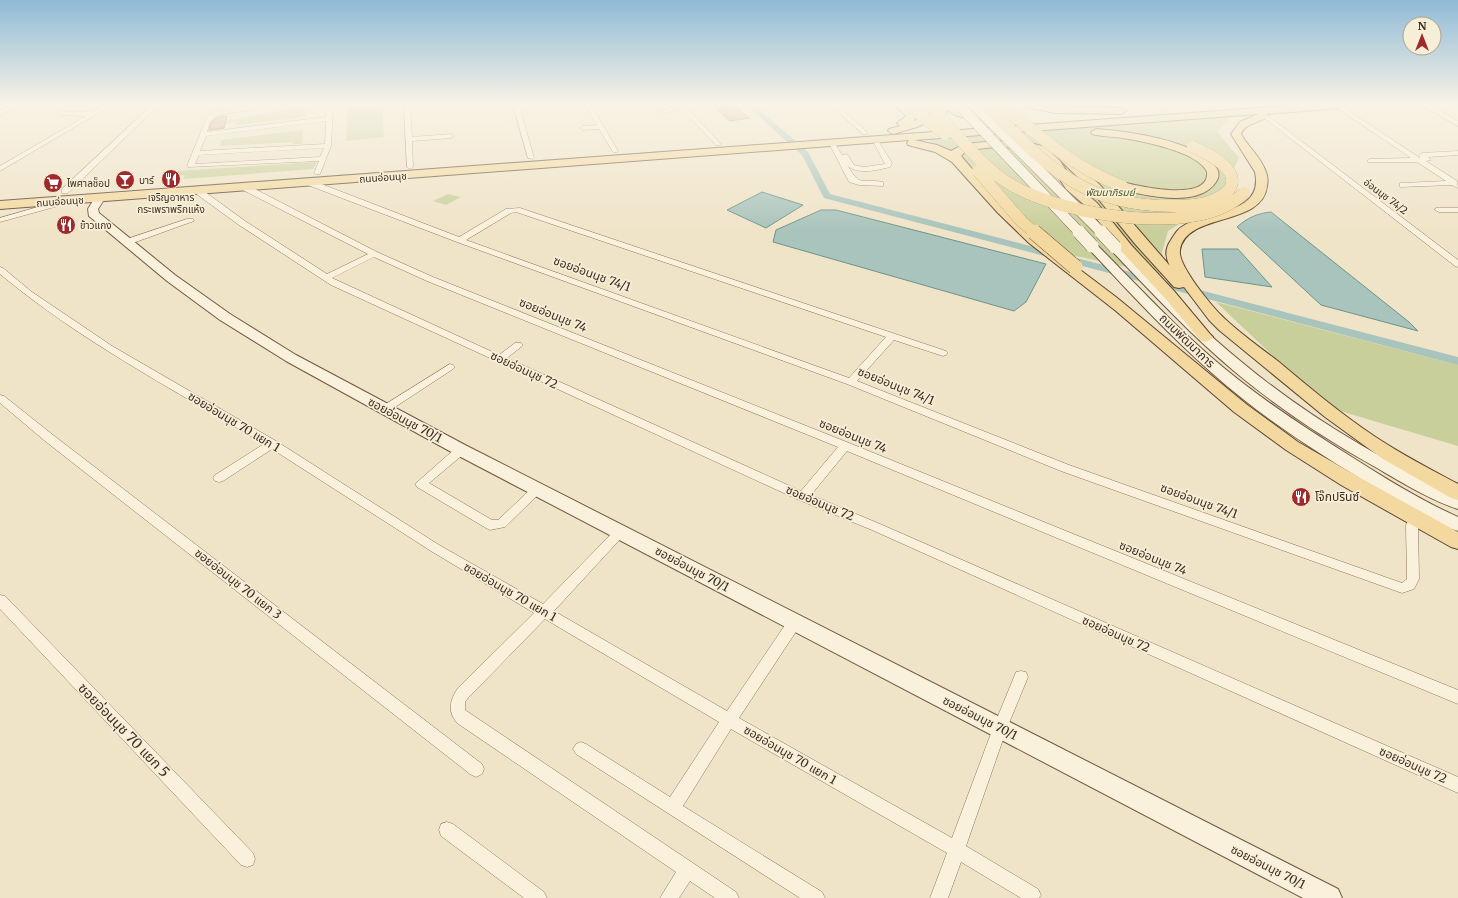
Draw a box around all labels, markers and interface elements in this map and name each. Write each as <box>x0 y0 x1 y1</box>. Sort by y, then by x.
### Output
north arrow <box>1402 16 1442 56</box>
text: N <box>1418 19 1427 33</box>
restaurant icon: เจริญอาหาร กระเพราพริกแห้ง <box>160 168 182 190</box>
bar icon: บาร์ <box>114 169 136 191</box>
street label: ถนนอ่อนนุช <box>359 169 407 186</box>
supermarket icon: ไพศาลช็อป <box>42 172 64 194</box>
place label: บาร์ <box>139 174 154 187</box>
street label: อ่อนนุช 74/2 <box>1361 176 1410 217</box>
place label: ไพศาลช็อป <box>66 177 110 190</box>
park label: พัฒนาภิรมย์ <box>1085 186 1137 199</box>
place label: เจริญอาหาร กระเพราพริกแห้ง <box>137 191 205 216</box>
street label: ถนนอ่อนนุช <box>36 193 84 210</box>
restaurant icon: ข้าวแกง <box>55 214 77 236</box>
place label: ข้าวแกง <box>80 219 112 232</box>
street label: ซอยอ่อนนุช 74/1 <box>551 253 633 295</box>
street label: ซอยอ่อนนุช 74 <box>517 294 590 335</box>
street label: ถนนพัฒนาการ <box>1156 310 1218 371</box>
street label: ซอยอ่อนนุช 72 <box>488 347 560 392</box>
street label: ซอยอ่อนนุช 74/1 <box>856 363 937 408</box>
street label: ซอยอ่อนนุช 70 แยก 1 <box>185 388 284 455</box>
street label: ซอยอ่อนนุช 70/1 <box>366 394 445 446</box>
street label: ซอยอ่อนนุช 74 <box>817 415 890 456</box>
street label: ซอยอ่อนนุช 74/1 <box>1158 480 1240 522</box>
street label: ซอยอ่อนนุช 72 <box>784 481 856 524</box>
restaurant icon: โจ๊กปรินซ์ <box>1290 486 1312 508</box>
place label: โจ๊กปรินซ์ <box>1315 489 1359 504</box>
street label: ซอยอ่อนนุช 74 <box>1117 537 1190 578</box>
street label: ซอยอ่อนนุช 70/1 <box>653 543 732 595</box>
street label: ซอยอ่อนนุช 70 แยก 3 <box>192 545 285 622</box>
street label: ซอยอ่อนนุช 70 แยก 1 <box>461 559 560 625</box>
street label: ซอยอ่อนนุช 72 <box>1080 612 1152 655</box>
street label: ซอยอ่อนนุช 70 แยก 5 <box>74 679 174 781</box>
street label: ซอยอ่อนนุช 70/1 <box>940 692 1021 743</box>
street label: ซอยอ่อนนุช 70 แยก 1 <box>741 722 840 788</box>
street label: ซอยอ่อนนุช 72 <box>1377 743 1449 786</box>
street label: ซอยอ่อนนุช 70/1 <box>1228 841 1309 892</box>

